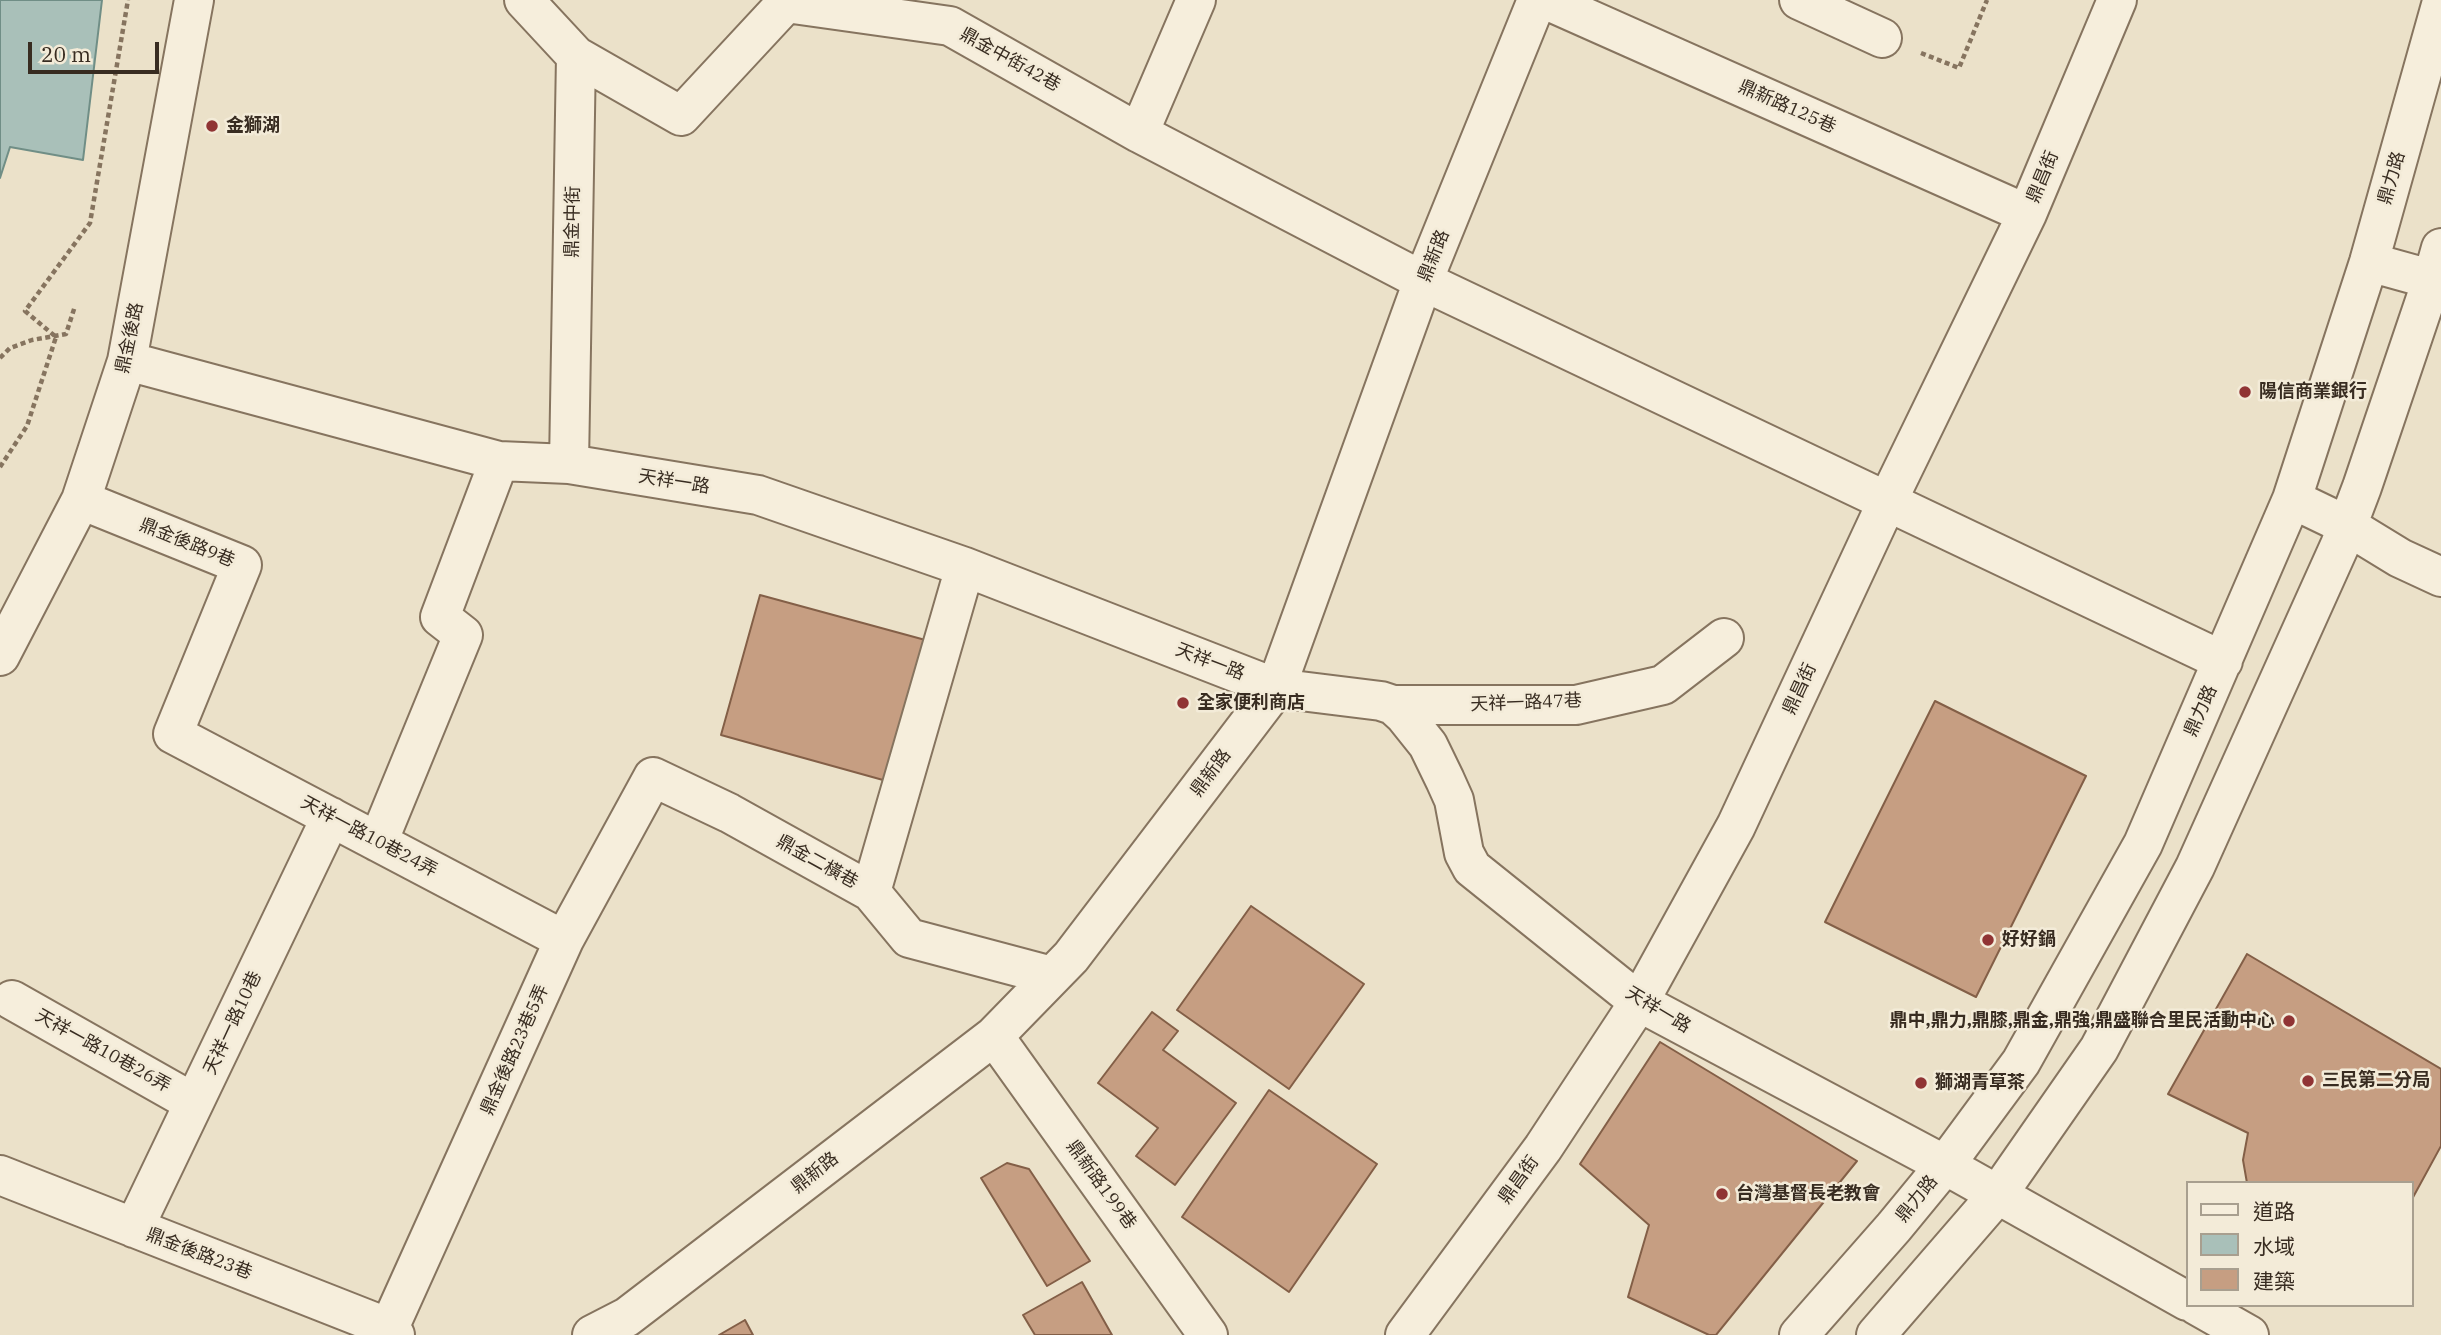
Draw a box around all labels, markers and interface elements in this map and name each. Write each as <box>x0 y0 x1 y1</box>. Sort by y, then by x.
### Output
street label: 鼎金中街42巷 <box>956 24 1064 96</box>
scale bar <box>32 28 163 72</box>
text: 20 m <box>41 40 91 68</box>
street label: 鼎新路125巷 <box>1735 76 1839 138</box>
place label: 金獅湖 <box>226 115 280 137</box>
marker: 金獅湖 <box>204 118 220 134</box>
street label: 鼎昌街 <box>2023 148 2063 206</box>
street label: 鼎力路 <box>2374 149 2410 207</box>
street label: 鼎金中街 <box>562 186 584 258</box>
street label: 鼎新路 <box>1414 227 1454 285</box>
street label: 鼎金後路 <box>112 301 148 375</box>
place label: 陽信商業銀行 <box>2259 381 2367 403</box>
marker: 陽信商業銀行 <box>2237 384 2253 400</box>
street label: 天祥一路 <box>637 466 711 498</box>
street label: 鼎金後路9巷 <box>136 514 238 572</box>
street label: 天祥一路 <box>1173 639 1247 685</box>
street label: 鼎昌街 <box>1779 660 1821 718</box>
street label: 鼎力路 <box>2180 682 2222 740</box>
street label: 天祥一路47巷 <box>1470 690 1582 716</box>
place label: 全家便利商店 <box>1197 692 1305 714</box>
marker: 全家便利商店 <box>1175 695 1191 711</box>
street label: 鼎新路 <box>1186 745 1236 801</box>
street label: 天祥一路10巷24弄 <box>297 792 441 882</box>
street label: 鼎金二橫巷 <box>772 831 862 893</box>
place label: 好好鍋 <box>2002 929 2056 951</box>
marker: 好好鍋 <box>1980 932 1996 948</box>
street label: 天祥一路10巷 <box>200 968 266 1078</box>
street label: 鼎金後路23巷5弄 <box>477 981 553 1119</box>
street label: 天祥一路 <box>1622 982 1694 1038</box>
street label: 天祥一路10巷26弄 <box>32 1005 174 1097</box>
place label: 鼎中,鼎力,鼎膝,鼎金,鼎強,鼎盛聯合里民活動中心 <box>1890 1010 2275 1032</box>
marker: 鼎中,鼎力,鼎膝,鼎金,鼎強,鼎盛聯合里民活動中心 <box>2281 1013 2297 1029</box>
place label: 三民第二分局 <box>2322 1070 2430 1092</box>
place label: 獅湖青草茶 <box>1935 1072 2025 1094</box>
marker: 三民第二分局 <box>2300 1073 2316 1089</box>
marker: 獅湖青草茶 <box>1913 1075 1929 1091</box>
street label: 鼎新路199巷 <box>1062 1136 1140 1234</box>
street label: 鼎新路 <box>787 1148 843 1198</box>
street label: 鼎昌街 <box>1494 1152 1544 1208</box>
street label: 鼎力路 <box>1892 1171 1942 1227</box>
legend <box>2186 1181 2413 1307</box>
place label: 台灣基督長老教會 <box>1736 1183 1880 1205</box>
marker: 台灣基督長老教會 <box>1714 1186 1730 1202</box>
text: 道路 <box>2253 1197 2295 1225</box>
street label: 鼎金後路23巷 <box>143 1224 255 1284</box>
text: 水域 <box>2253 1232 2295 1260</box>
text: 建築 <box>2253 1267 2295 1295</box>

